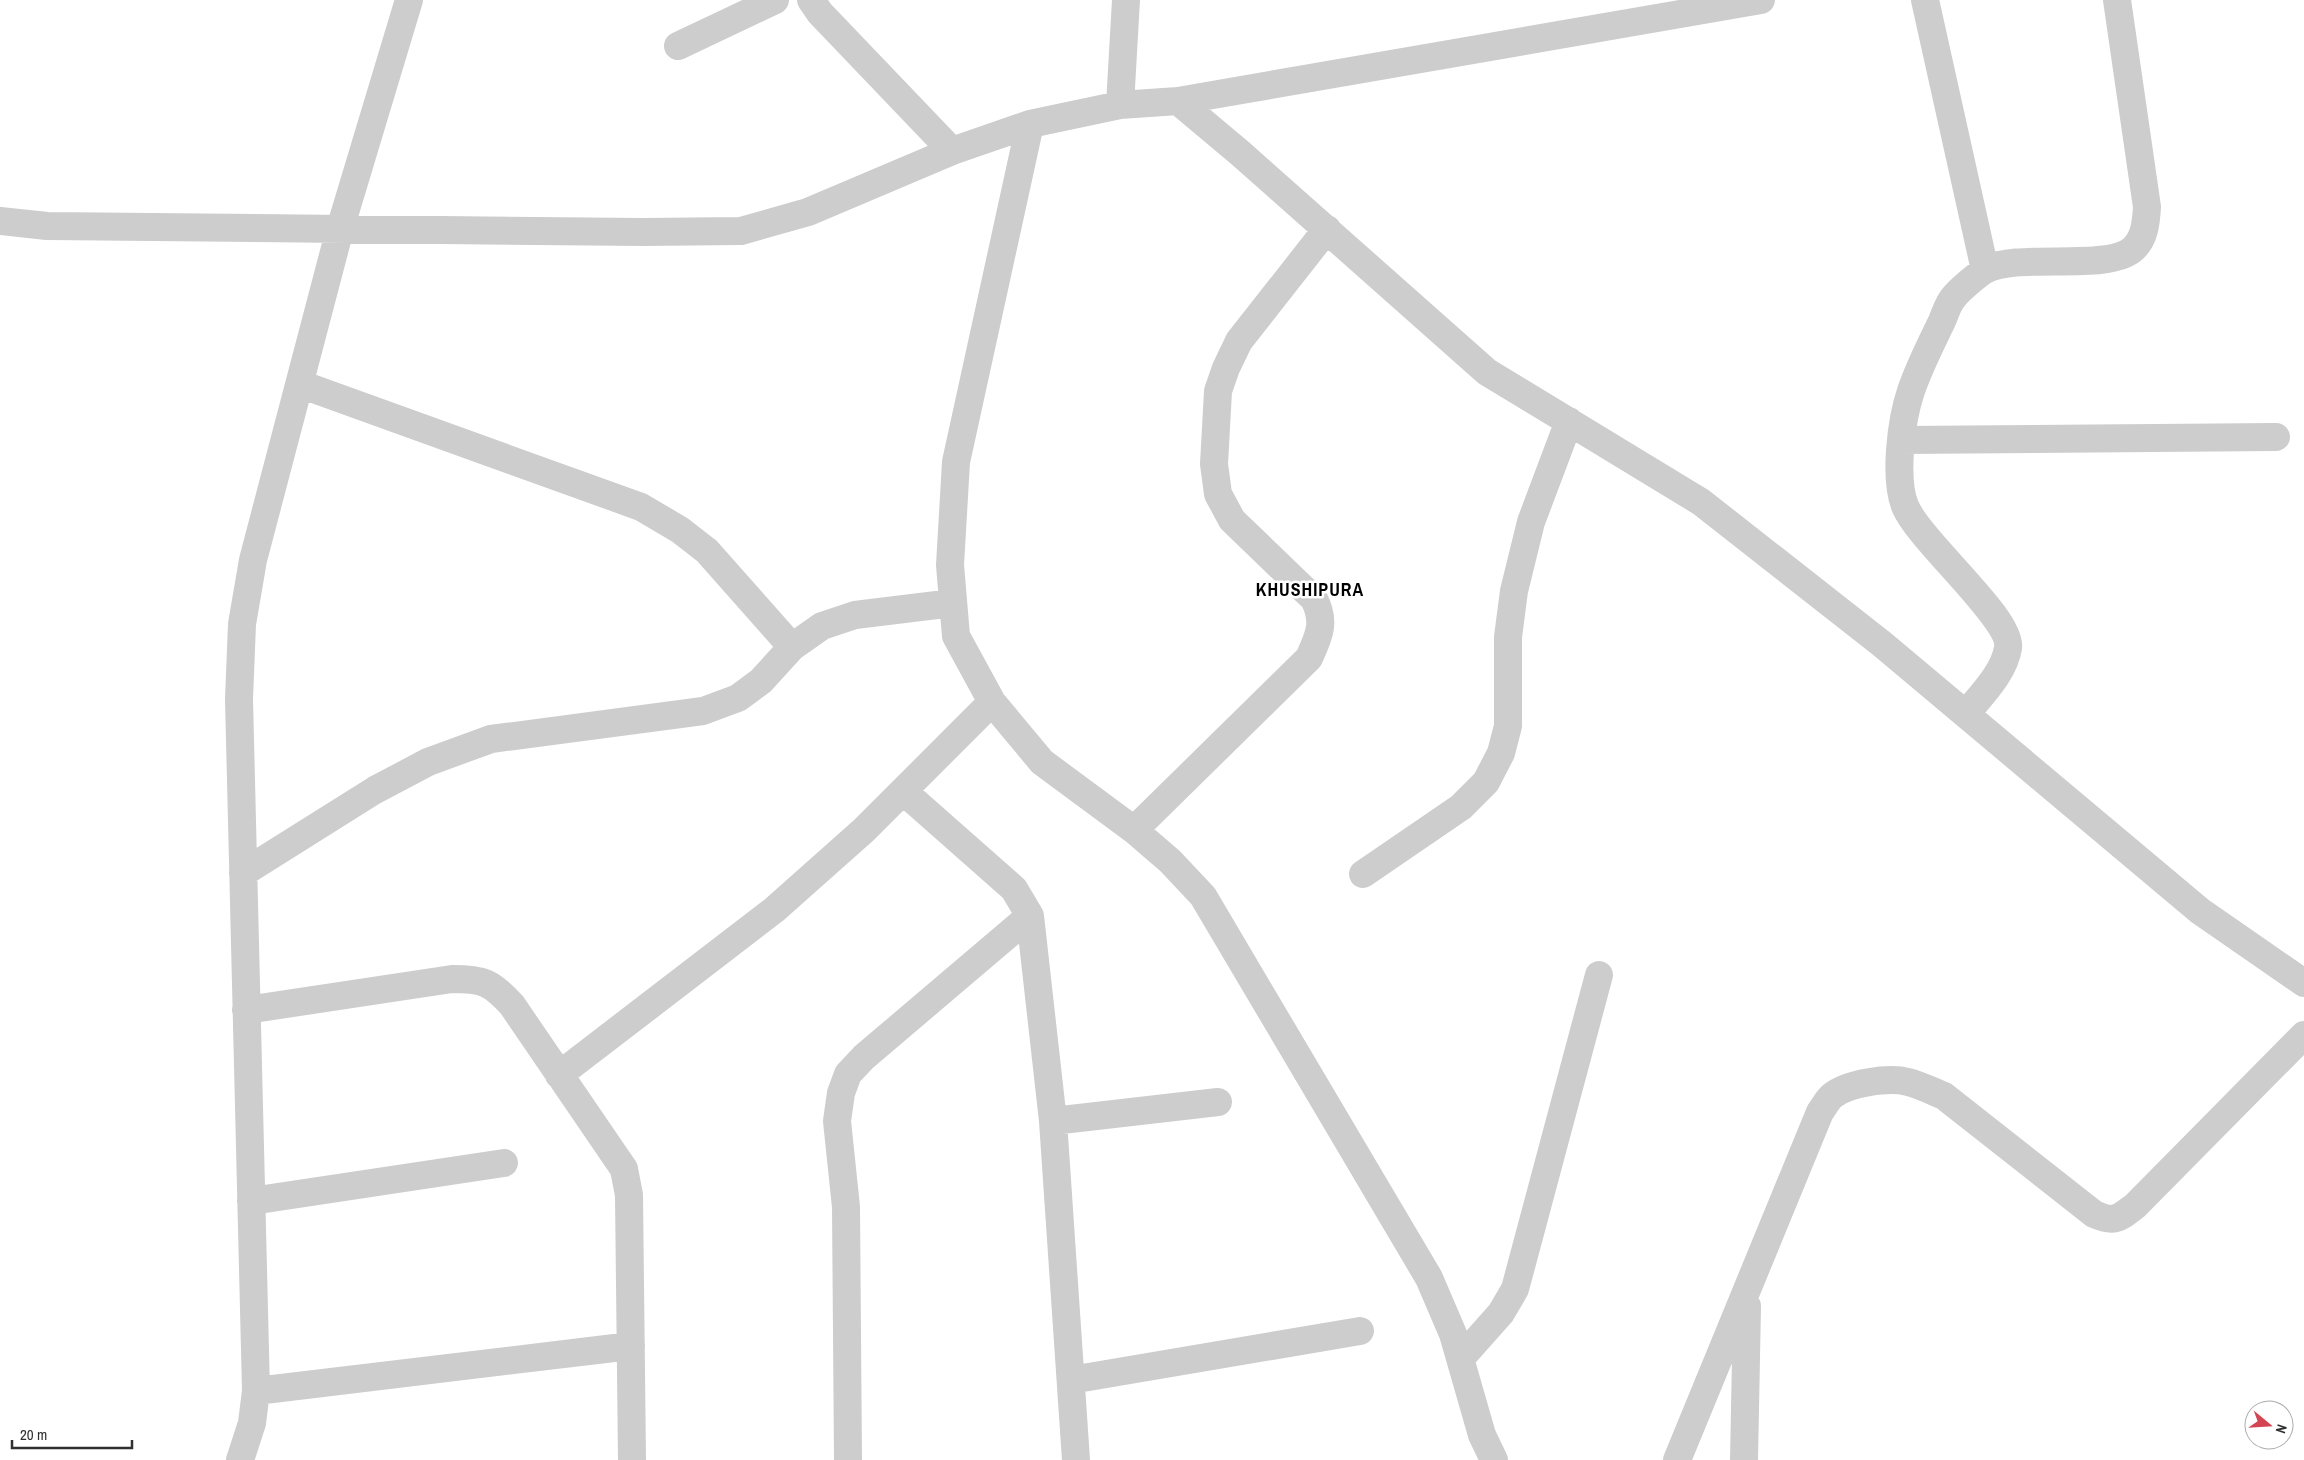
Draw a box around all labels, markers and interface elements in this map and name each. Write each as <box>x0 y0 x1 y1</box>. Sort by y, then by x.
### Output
district label: KHUSHIPURA <box>1256 577 1364 602</box>
north arrow <box>2244 1400 2294 1450</box>
scale bar <box>12 1418 132 1450</box>
text: N <box>2272 1422 2291 1436</box>
text: 20 m <box>20 1424 47 1445</box>

